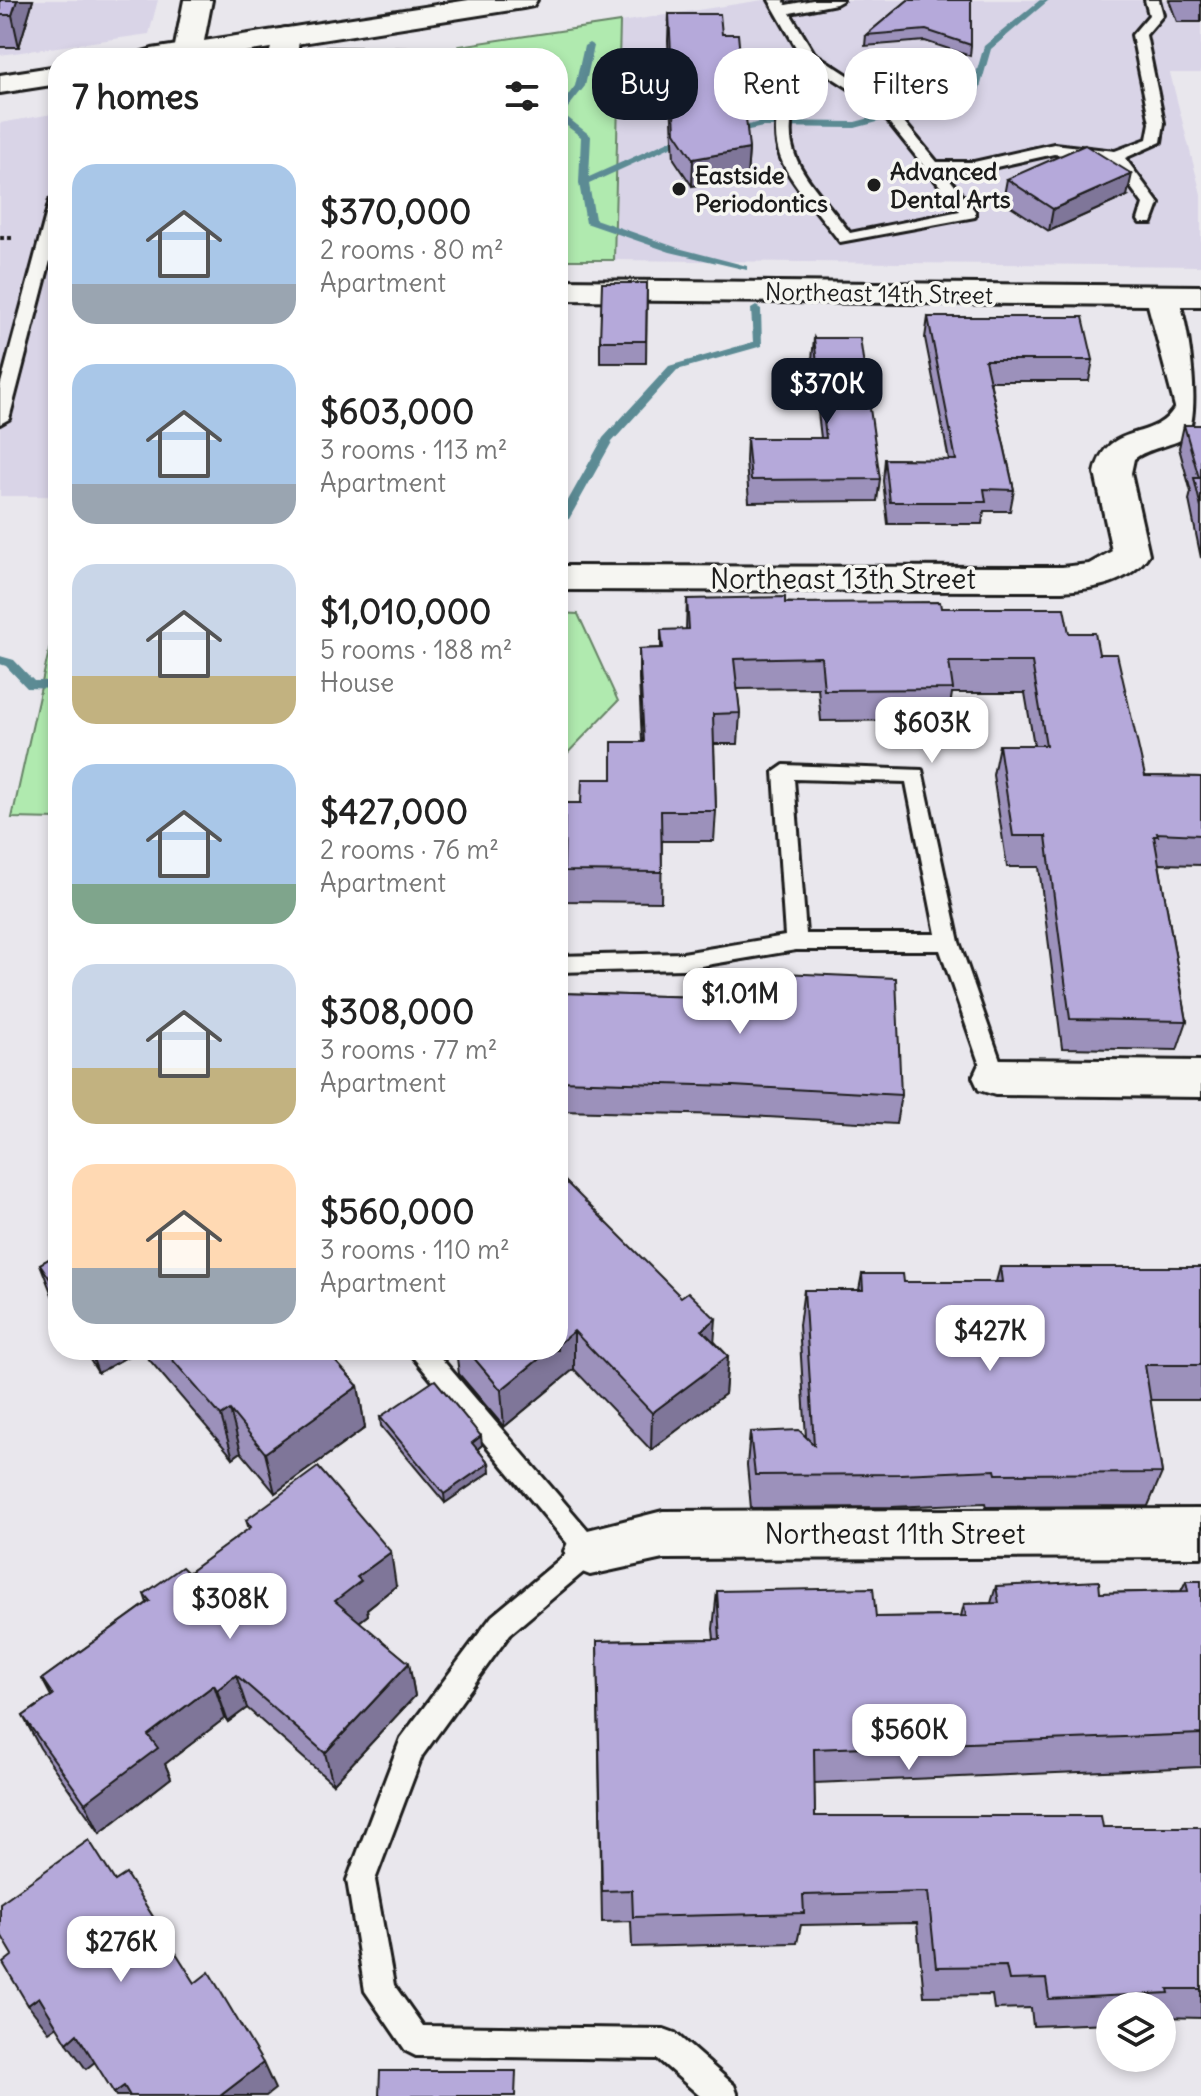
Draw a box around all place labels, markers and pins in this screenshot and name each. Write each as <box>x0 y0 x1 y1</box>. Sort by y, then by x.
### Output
place label: Advanced Dental Arts <box>890 156 1011 214</box>
place label: Eastside Periodontics <box>695 160 828 218</box>
marker: Advanced Dental Arts <box>865 176 883 194</box>
marker: Eastside Periodontics <box>670 180 688 198</box>
pin: $370K <box>771 358 883 426</box>
pin: $603K <box>876 697 988 765</box>
pin: $1.01M <box>675 968 805 1036</box>
pin: $427K <box>934 1305 1046 1373</box>
pin: $308K <box>174 1573 286 1641</box>
pin: $560K <box>853 1704 965 1772</box>
pin: $276K <box>65 1916 177 1984</box>

